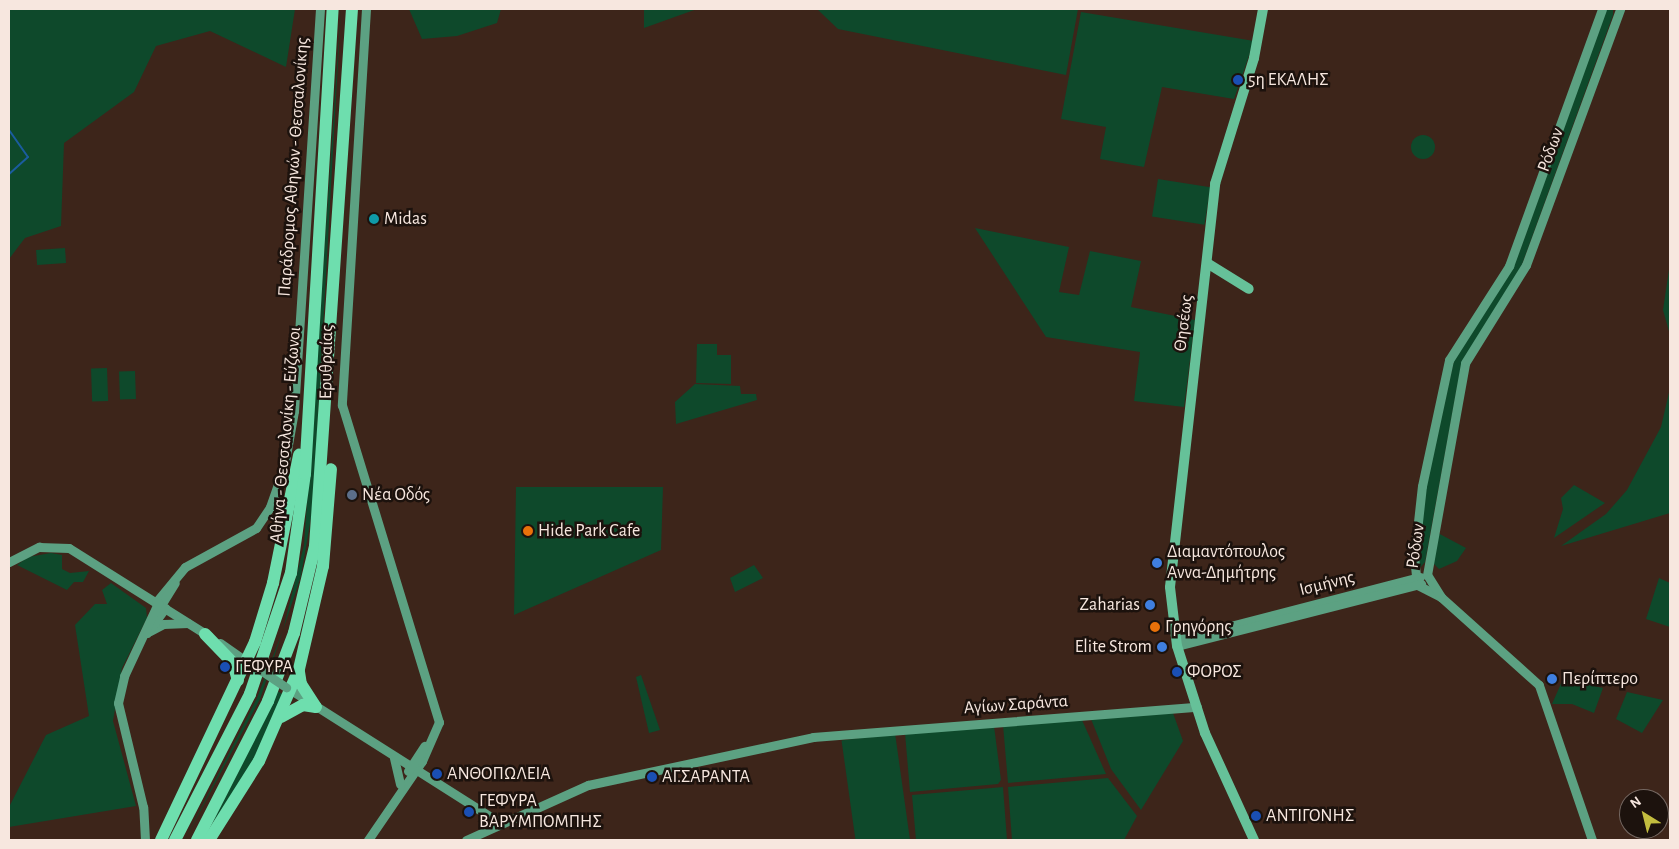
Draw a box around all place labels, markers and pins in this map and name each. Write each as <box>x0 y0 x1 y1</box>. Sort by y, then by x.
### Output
place label: 5η ΕΚΑΛΗΣ <box>1248 69 1329 91</box>
marker: 5η ΕΚΑΛΗΣ <box>1232 74 1244 86</box>
place label: Midas <box>384 208 427 230</box>
marker: Midas <box>368 213 380 225</box>
place label: Νέα Οδός <box>362 484 430 506</box>
marker: Νέα Οδός <box>346 489 358 501</box>
place label: Hide Park Cafe <box>538 520 640 542</box>
marker: Hide Park Cafe <box>522 525 534 537</box>
place label: Διαμαντόπουλος Αννα-Δημήτρης <box>1167 542 1285 584</box>
marker: Διαμαντόπουλος Αννα-Δημήτρης <box>1151 557 1163 569</box>
place label: Zaharias <box>1080 594 1140 616</box>
marker: Zaharias <box>1144 599 1156 611</box>
place label: Γρηγόρης <box>1165 616 1231 638</box>
marker: Γρηγόρης <box>1149 621 1161 633</box>
place label: Elite Strom <box>1075 636 1152 658</box>
marker: Elite Strom <box>1156 641 1168 653</box>
place label: ΓΕΦΥΡΑ <box>235 656 293 678</box>
marker: ΓΕΦΥΡΑ <box>219 661 231 673</box>
place label: ΦΟΡΟΣ <box>1187 661 1242 683</box>
marker: ΦΟΡΟΣ <box>1171 666 1183 678</box>
place label: Περίπτερο <box>1562 668 1638 690</box>
marker: Περίπτερο <box>1546 673 1558 685</box>
place label: ΑΝΘΟΠΩΛΕΙΑ <box>447 763 551 785</box>
place label: ΑΓ.ΣΑΡΑΝΤΑ <box>662 766 750 788</box>
marker: ΑΝΘΟΠΩΛΕΙΑ <box>431 768 443 780</box>
marker: ΑΓ.ΣΑΡΑΝΤΑ <box>646 771 658 783</box>
place label: ΓΕΦΥΡΑ ΒΑΡΥΜΠΟΜΠΗΣ <box>479 791 602 834</box>
place label: ΑΝΤΙΓΟΝΗΣ <box>1266 805 1354 827</box>
marker: ΓΕΦΥΡΑ ΒΑΡΥΜΠΟΜΠΗΣ <box>463 806 475 818</box>
marker: ΑΝΤΙΓΟΝΗΣ <box>1250 810 1262 822</box>

